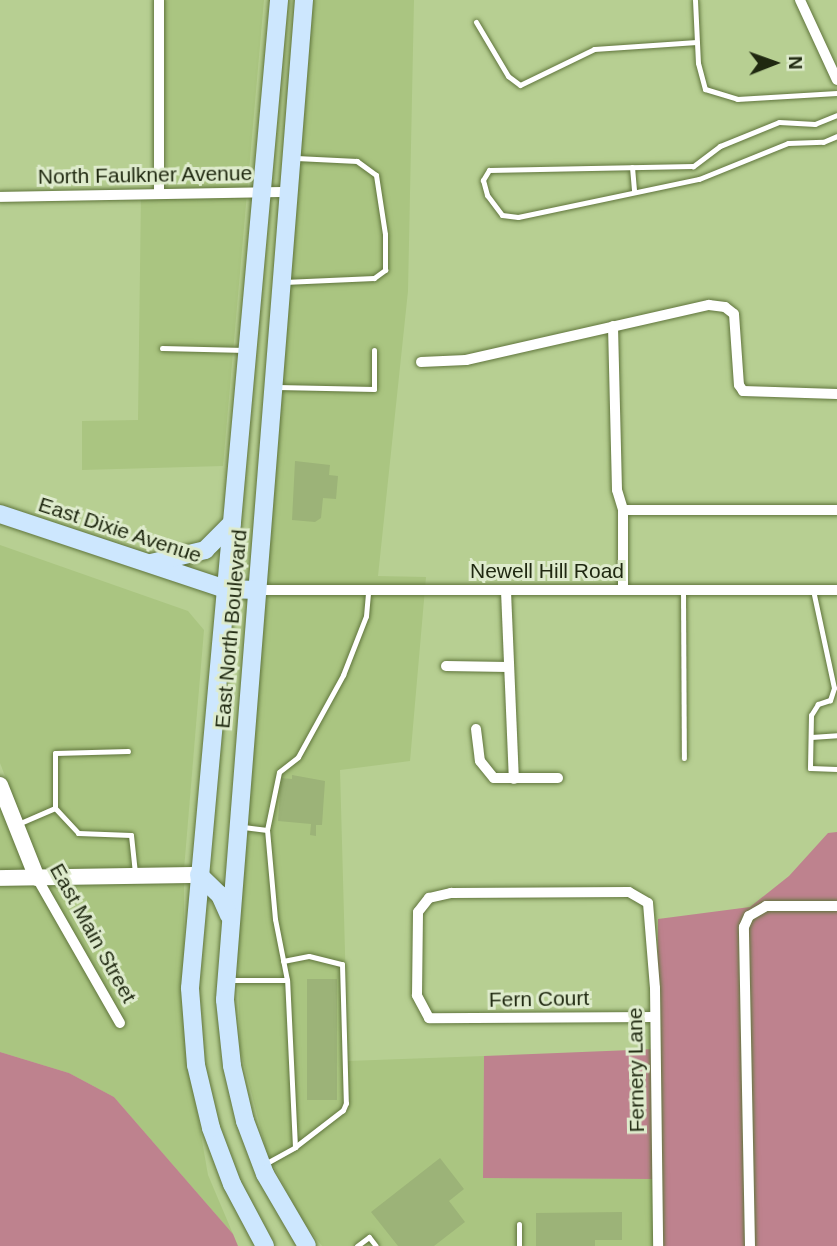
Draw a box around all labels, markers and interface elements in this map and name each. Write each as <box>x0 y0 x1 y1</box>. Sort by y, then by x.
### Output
north arrow <box>739 28 809 98</box>
text: N <box>785 56 806 70</box>
street label: North Faulkner Avenue <box>37 161 253 189</box>
street label: East Dixie Avenue <box>35 492 205 568</box>
street label: East North Boulevard <box>210 528 252 730</box>
street label: Newell Hill Road <box>470 558 624 584</box>
street label: East Main Street <box>44 859 142 1007</box>
street label: Fern Court <box>489 986 589 1012</box>
street label: Fernery Lane <box>622 1007 650 1133</box>

